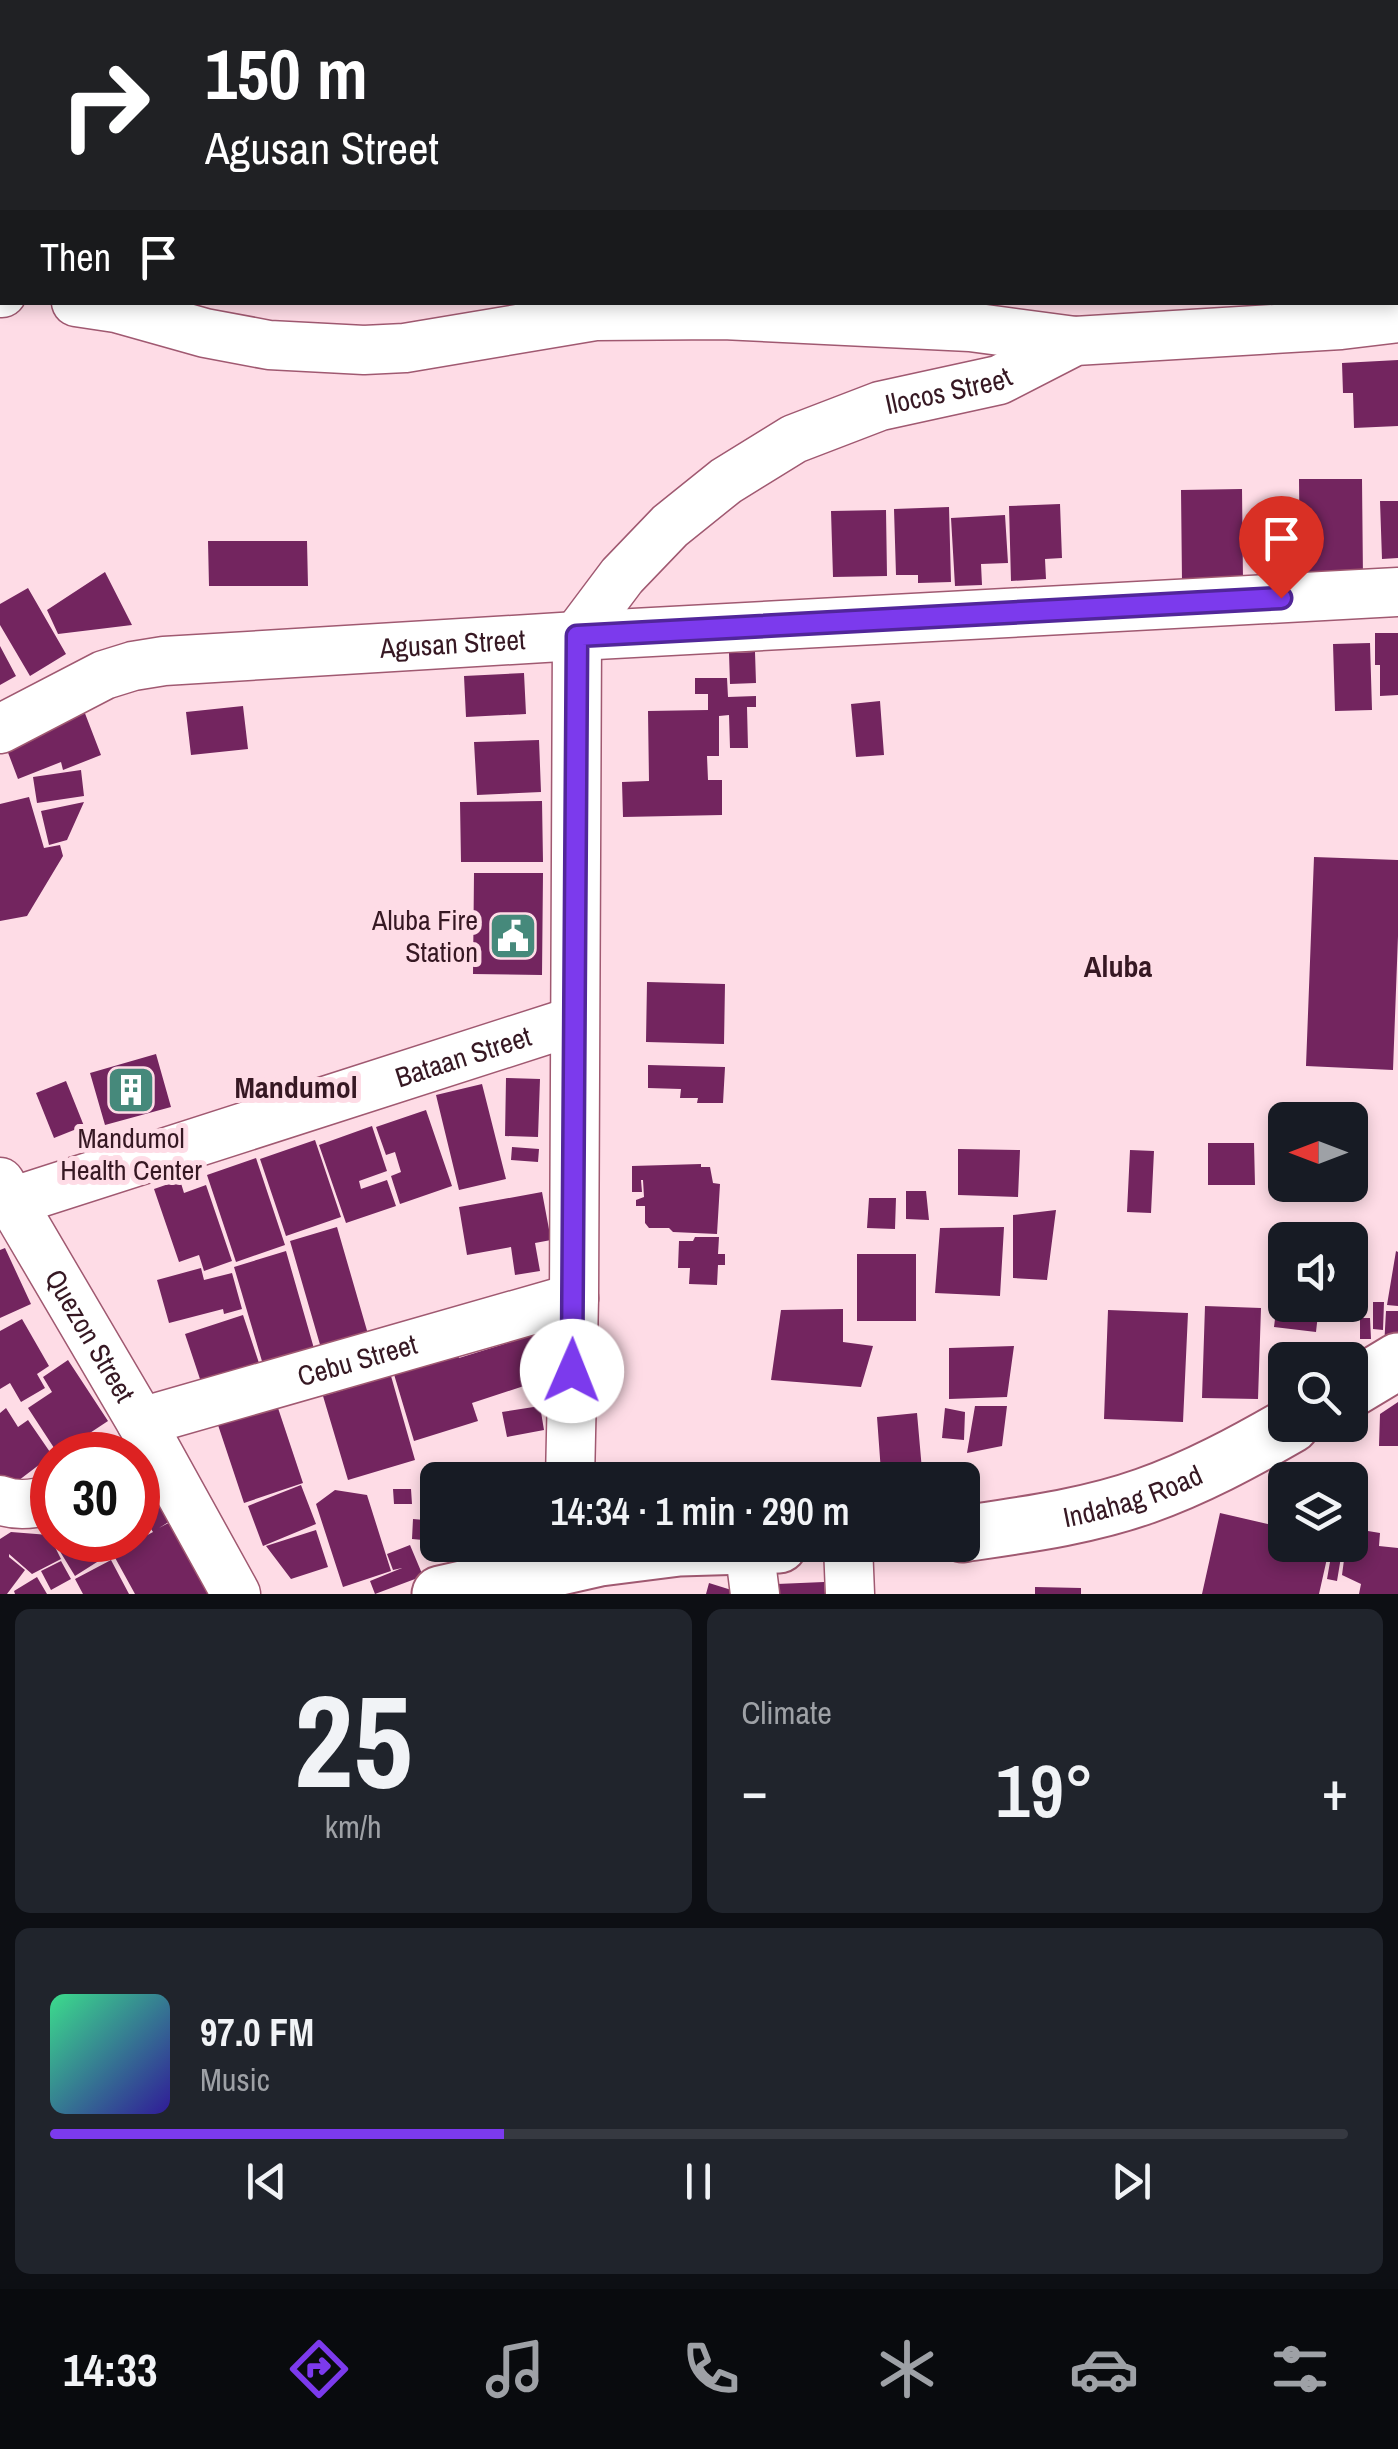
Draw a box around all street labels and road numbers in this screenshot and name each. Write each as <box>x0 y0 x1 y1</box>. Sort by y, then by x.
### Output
street label: Ilocos Street <box>882 358 1018 423</box>
street label: Agusan Street <box>378 620 526 667</box>
street label: Bataan Street <box>390 1017 536 1096</box>
street label: Quezon Street <box>36 1262 144 1409</box>
street label: Cebu Street <box>293 1325 421 1395</box>
street label: Indahag Road <box>1060 1456 1208 1536</box>

